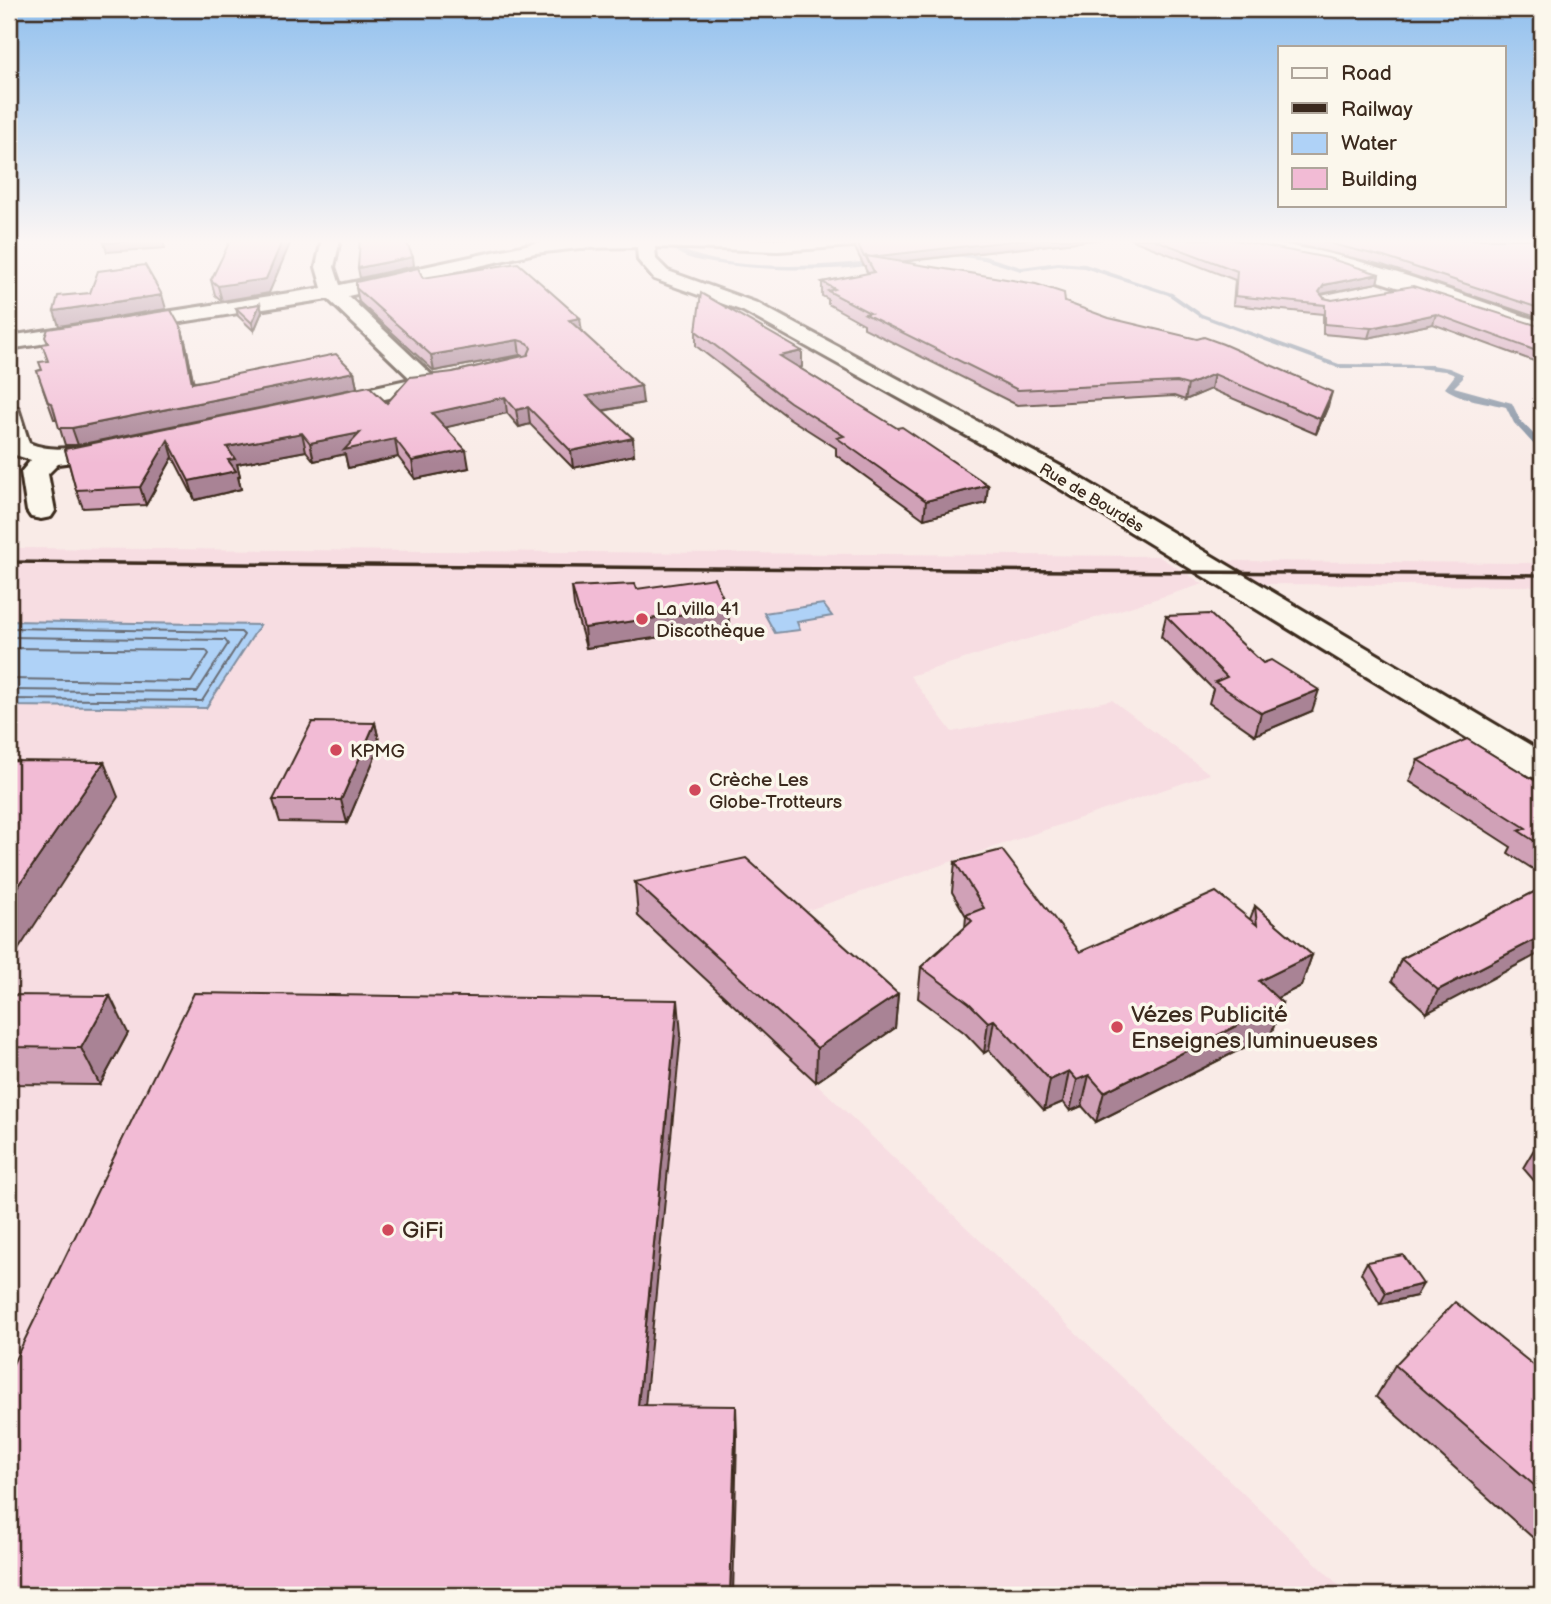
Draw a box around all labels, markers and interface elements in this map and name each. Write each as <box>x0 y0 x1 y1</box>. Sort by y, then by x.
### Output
legend <box>1278 46 1506 206</box>
text: Road <box>1341 61 1392 86</box>
text: Railway <box>1341 97 1413 122</box>
text: Water <box>1341 131 1397 156</box>
text: Building <box>1341 167 1417 192</box>
street label: Rue de Bourdès <box>1036 460 1147 537</box>
place label: La villa 41 Discothèque <box>656 598 765 643</box>
marker: La villa 41 Discothèque <box>634 611 650 627</box>
place label: KPMG <box>350 740 405 763</box>
marker: KPMG <box>328 742 344 758</box>
place label: Crèche Les Globe-Trotteurs <box>709 769 842 814</box>
marker: Crèche Les Globe-Trotteurs <box>687 782 703 798</box>
place label: Vézes Publicité Enseignes luminueuses <box>1131 1001 1378 1055</box>
marker: Vézes Publicité Enseignes luminueuses <box>1109 1019 1125 1035</box>
place label: GiFi <box>402 1217 444 1245</box>
marker: GiFi <box>380 1222 396 1238</box>

